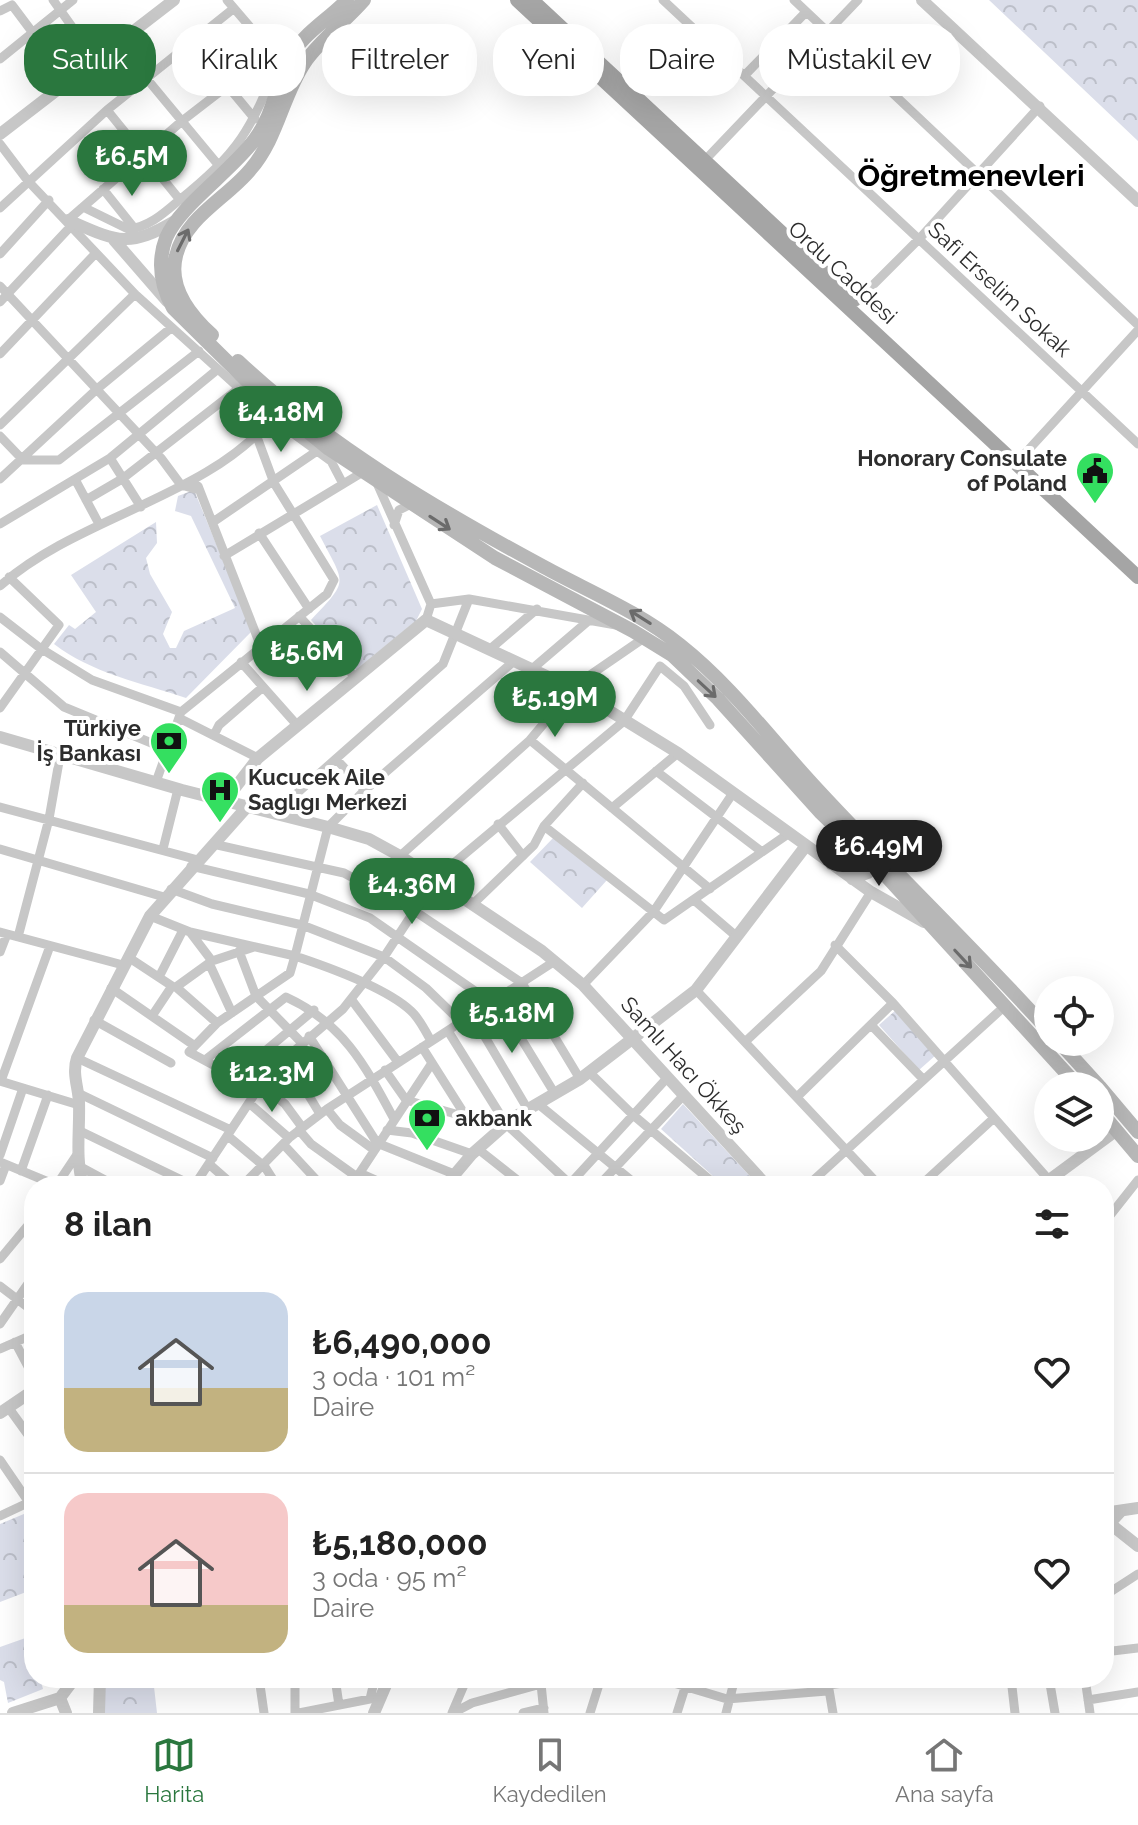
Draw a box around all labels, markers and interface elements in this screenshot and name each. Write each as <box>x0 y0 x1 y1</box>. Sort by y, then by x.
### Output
chip: Satılık <box>24 24 156 96</box>
chip: Kiralık <box>172 24 306 96</box>
chip: Filtreler <box>322 24 477 96</box>
chip: Yeni <box>493 24 604 96</box>
chip: Daire <box>620 24 743 96</box>
chip: Müstakil ev <box>759 24 960 96</box>
pin: ₺6.5M <box>76 130 188 198</box>
text: ₺6.5M <box>95 141 169 171</box>
district label: Öğretmenevleri <box>857 158 1085 193</box>
street label: Ordu Caddesi <box>783 215 903 329</box>
street label: Safi Erselim Sokak <box>923 216 1077 362</box>
one-way arrow <box>176 229 192 252</box>
pin: ₺4.18M <box>216 386 346 454</box>
text: ₺4.18M <box>237 397 325 427</box>
place label: Honorary Consulate of Poland <box>857 445 1067 496</box>
public building icon: Honorary Consulate of Poland <box>1074 450 1116 505</box>
one-way arrow <box>428 515 451 531</box>
one-way arrow <box>629 609 652 625</box>
pin: ₺5.6M <box>251 625 363 693</box>
text: ₺5.6M <box>270 636 344 666</box>
pin: ₺5.19M <box>490 671 620 739</box>
one-way arrow <box>697 679 717 697</box>
text: ₺5.19M <box>512 682 598 712</box>
place label: Türkiye İş Bankası <box>37 715 141 766</box>
bank icon: Türkiye İş Bankası <box>148 720 190 775</box>
place label: Kucucek Aile Saglıgı Merkezi <box>248 764 407 815</box>
hospital icon: Kucucek Aile Saglıgı Merkezi <box>199 769 241 824</box>
pin: ₺6.49M <box>814 820 944 888</box>
text: ₺6.49M <box>834 831 924 861</box>
pin: ₺4.36M <box>347 858 477 926</box>
text: ₺4.36M <box>368 869 456 899</box>
one-way arrow <box>953 949 972 969</box>
map controls <box>1034 976 1114 1152</box>
button: locate <box>1034 976 1114 1056</box>
pin: ₺5.18M <box>447 987 577 1055</box>
street label: Samlı Hacı Ökkeş <box>616 991 752 1139</box>
text: ₺5.18M <box>469 998 555 1028</box>
pin: ₺12.3M <box>207 1046 337 1114</box>
text: ₺12.3M <box>229 1057 315 1087</box>
button: layers <box>1034 1072 1114 1152</box>
bank icon: akbank <box>406 1097 448 1152</box>
place label: akbank <box>455 1105 533 1131</box>
icon: filters <box>1030 1202 1074 1246</box>
text: 8 ilan <box>64 1204 152 1244</box>
text: ₺6,490,000 <box>312 1322 492 1362</box>
icon: home <box>128 1324 224 1420</box>
icon: heart <box>1030 1350 1074 1394</box>
text: 3 oda · 101 m² <box>312 1362 475 1392</box>
text: Daire <box>312 1392 374 1422</box>
text: ₺5,180,000 <box>312 1523 488 1563</box>
icon: home <box>128 1525 224 1621</box>
icon: heart <box>1030 1551 1074 1595</box>
text: 3 oda · 95 m² <box>312 1563 467 1593</box>
text: Daire <box>312 1593 374 1623</box>
tab: Harita <box>144 1733 204 1807</box>
tab: Kaydedilen <box>493 1733 607 1807</box>
tab: Ana sayfa <box>895 1733 994 1807</box>

